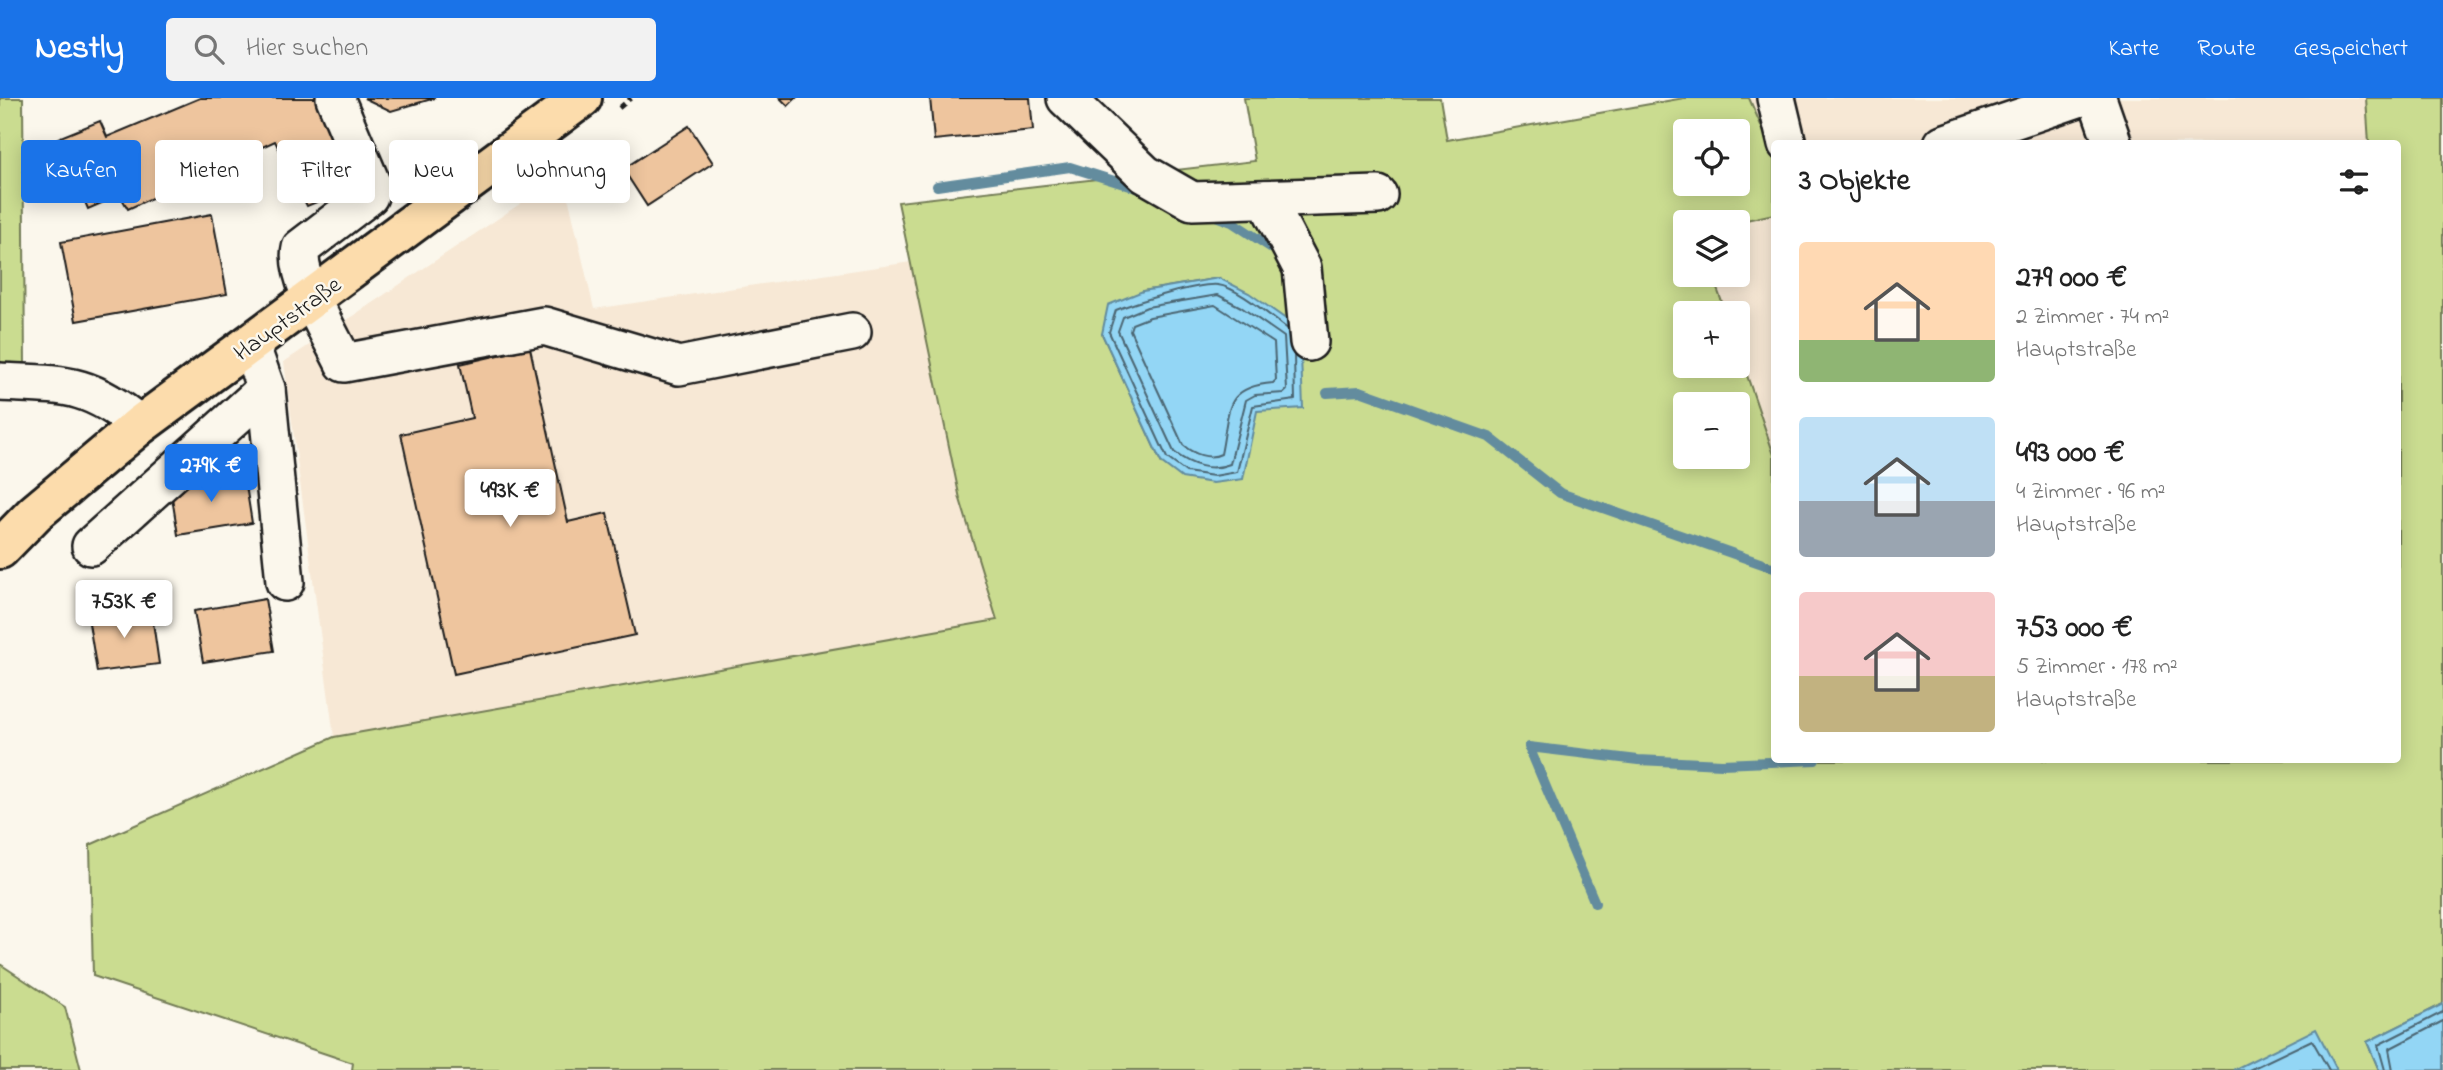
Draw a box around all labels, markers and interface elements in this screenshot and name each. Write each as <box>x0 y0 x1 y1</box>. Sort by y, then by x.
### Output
search box <box>166 18 656 81</box>
text: Nestly <box>35 25 124 73</box>
icon: search <box>190 30 228 68</box>
text: Hier suchen <box>246 30 368 68</box>
text: Karte <box>2108 32 2159 67</box>
text: Route <box>2197 32 2256 67</box>
text: Gespeichert <box>2294 32 2408 67</box>
map controls <box>1673 119 1750 469</box>
button: locate <box>1673 119 1750 196</box>
chip: Kaufen <box>21 140 141 203</box>
chip: Mieten <box>155 140 263 203</box>
chip: Filter <box>277 140 375 203</box>
chip: Neu <box>389 140 478 203</box>
chip: Wohnung <box>492 140 630 203</box>
text: 3 Objekte <box>1799 160 1910 204</box>
icon: filters <box>2335 163 2373 201</box>
button: layers <box>1673 210 1750 287</box>
text: 279 000 € <box>2016 257 2127 301</box>
street label: Hauptstraße <box>227 269 350 371</box>
icon: home <box>1855 270 1939 354</box>
button: + <box>1673 301 1750 378</box>
text: 2 Zimmer · 74 m² <box>2016 301 2169 334</box>
text: Hauptstraße <box>2016 334 2136 367</box>
button: − <box>1673 392 1750 469</box>
text: 493 000 € <box>2016 432 2125 476</box>
pin: 279K € <box>154 444 268 504</box>
icon: home <box>1855 445 1939 529</box>
text: 279K € <box>181 450 241 483</box>
pin: 493K € <box>453 470 567 529</box>
text: 493K € <box>481 475 539 508</box>
text: 4 Zimmer · 96 m² <box>2016 476 2165 509</box>
text: Hauptstraße <box>2016 509 2136 542</box>
pin: 753K € <box>67 580 181 640</box>
text: 753K € <box>91 586 157 619</box>
text: 753 000 € <box>2016 607 2133 651</box>
icon: home <box>1855 620 1939 704</box>
text: 5 Zimmer · 178 m² <box>2016 651 2177 684</box>
text: Hauptstraße <box>2016 684 2136 717</box>

